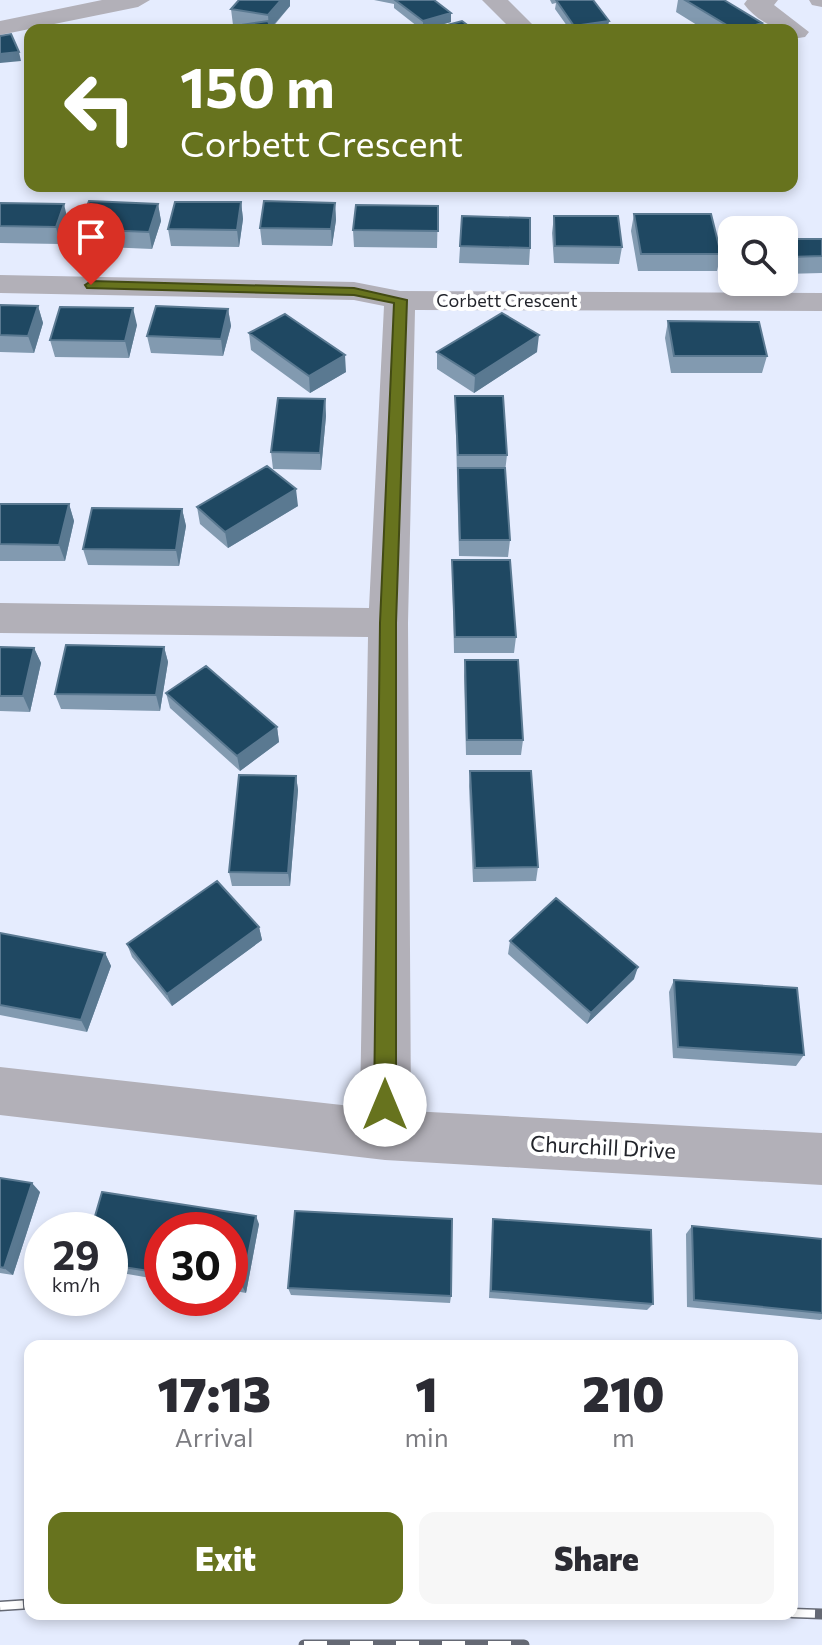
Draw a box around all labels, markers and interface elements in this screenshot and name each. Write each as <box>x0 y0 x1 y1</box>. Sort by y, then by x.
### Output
text: 150 m <box>180 51 335 120</box>
icon: left <box>48 56 152 160</box>
text: Corbett Crescent <box>180 120 463 164</box>
pin <box>57 203 125 285</box>
icon: arrive <box>69 215 113 259</box>
map controls <box>718 216 798 296</box>
button: search <box>718 216 798 296</box>
street label: Corbett Crescent <box>436 289 578 311</box>
position arrow <box>343 1063 427 1147</box>
street label: Churchill Drive <box>529 1129 677 1164</box>
speed limit sign: 30 <box>144 1212 248 1316</box>
text: 29 <box>52 1229 100 1278</box>
text: km/h <box>52 1272 100 1296</box>
text: 17:13 <box>157 1363 271 1422</box>
text: 1 <box>415 1363 438 1422</box>
text: 210 <box>582 1363 665 1422</box>
text: Arrival <box>175 1421 254 1452</box>
text: min <box>404 1421 449 1452</box>
text: m <box>612 1421 635 1452</box>
button: Exit <box>48 1512 403 1604</box>
button: Share <box>419 1512 774 1604</box>

